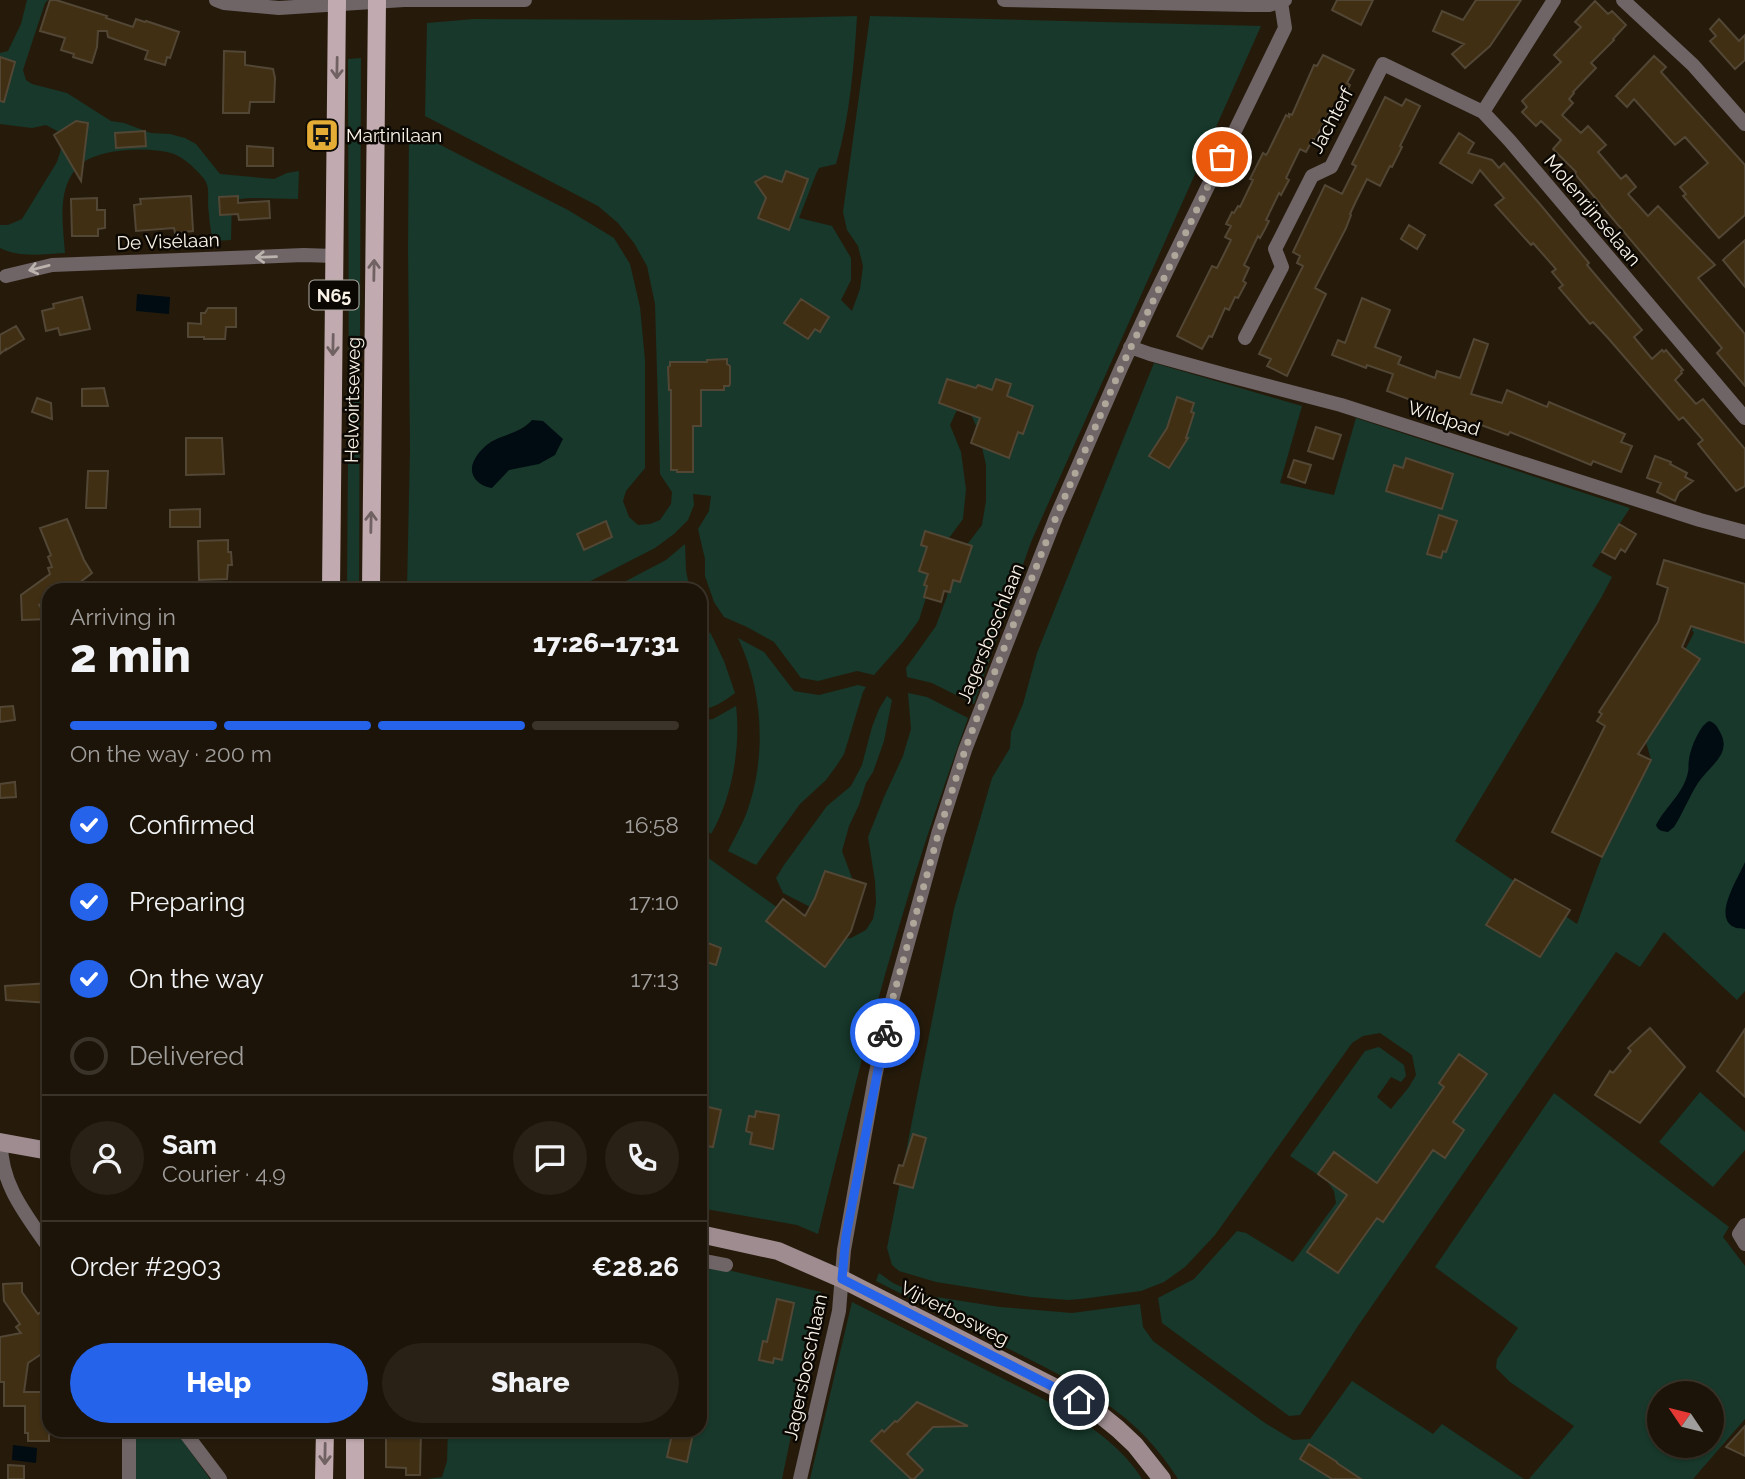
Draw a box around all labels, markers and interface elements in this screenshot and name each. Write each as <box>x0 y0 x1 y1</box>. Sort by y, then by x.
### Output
one-way arrow <box>330 56 344 79</box>
street label: Jachterf <box>1305 83 1358 157</box>
bus stop icon: Martinilaan <box>303 116 341 154</box>
place label: Martinilaan <box>346 124 442 146</box>
pin <box>1192 127 1252 187</box>
icon: bag <box>1203 138 1241 176</box>
street label: Molenrijnselaan <box>1540 150 1646 270</box>
street label: De Visélaan <box>116 228 220 254</box>
one-way arrow <box>255 250 278 263</box>
one-way arrow <box>367 258 381 281</box>
one-way arrow <box>28 262 51 275</box>
road number: N65 <box>310 281 358 310</box>
one-way arrow <box>326 333 340 356</box>
street label: Helvoirtseweg <box>340 337 364 463</box>
street label: Wildpad <box>1405 396 1483 440</box>
one-way arrow <box>365 510 378 533</box>
street label: Jagersboschlaan <box>952 560 1028 706</box>
text: Arriving in <box>70 603 176 630</box>
text: 17:26–17:31 <box>533 628 679 658</box>
text: 2 min <box>70 629 191 683</box>
text: On the way · 200 m <box>70 740 272 767</box>
icon: check <box>70 806 108 844</box>
text: Confirmed <box>129 810 255 840</box>
text: 16:58 <box>625 811 679 838</box>
icon: check <box>70 883 108 921</box>
text: Preparing <box>129 887 245 917</box>
text: 17:10 <box>629 888 679 915</box>
icon: check <box>70 960 108 998</box>
text: On the way <box>129 964 264 994</box>
text: 17:13 <box>631 965 679 992</box>
courier <box>850 998 920 1068</box>
icon: bike <box>866 1014 904 1052</box>
text: Delivered <box>129 1041 244 1071</box>
button: person <box>70 1121 144 1195</box>
button: chat <box>513 1121 587 1195</box>
button: phone <box>605 1121 679 1195</box>
text: Sam <box>162 1130 217 1160</box>
text: Courier · 4.9 <box>162 1160 286 1187</box>
text: Order #2903 <box>70 1252 221 1282</box>
text: €28.26 <box>592 1252 679 1282</box>
street label: Vijverbosweg <box>897 1276 1013 1350</box>
street label: Jagersboschlaan <box>779 1292 831 1442</box>
button: Help <box>70 1343 368 1423</box>
button: Share <box>382 1343 679 1423</box>
pin <box>1049 1370 1109 1430</box>
icon: home <box>1060 1381 1098 1419</box>
north arrow <box>1647 1381 1724 1458</box>
map controls <box>1647 1381 1724 1458</box>
one-way arrow <box>318 1443 331 1466</box>

